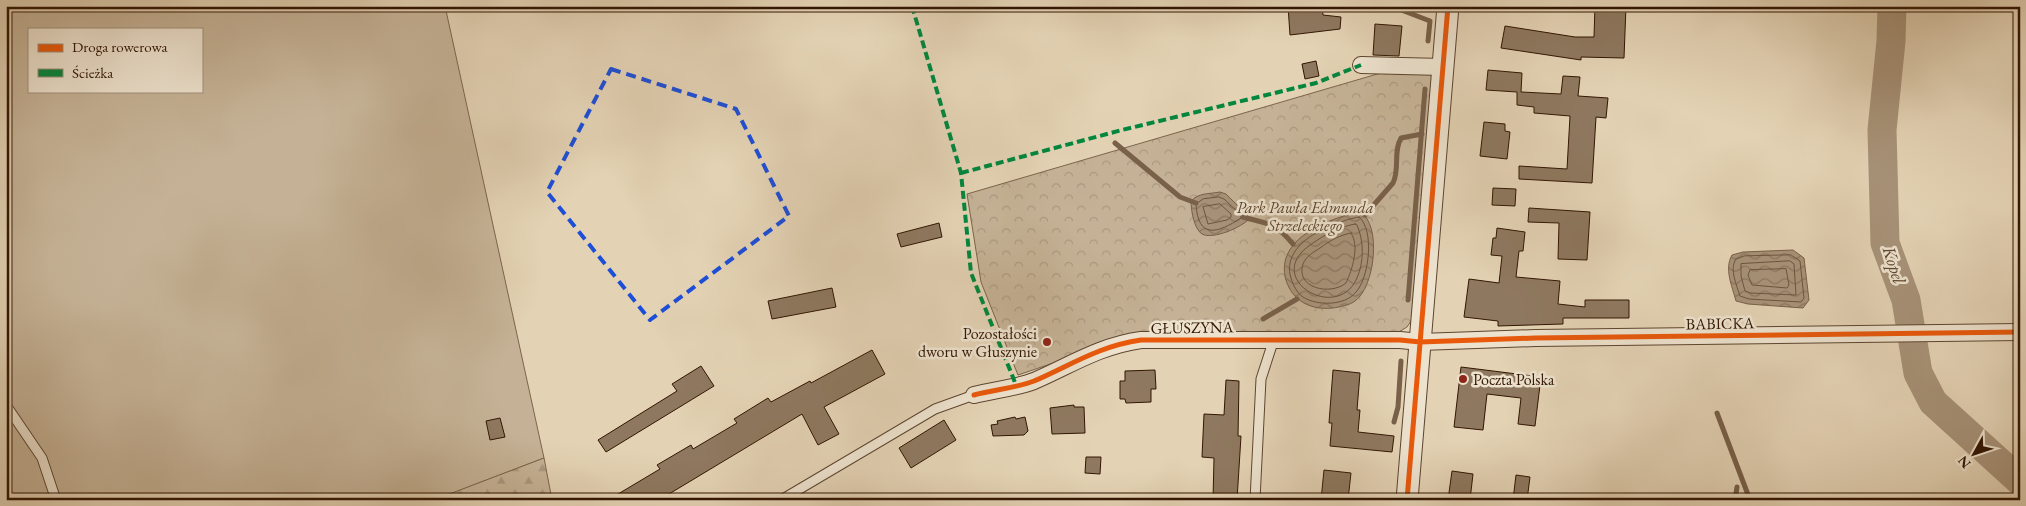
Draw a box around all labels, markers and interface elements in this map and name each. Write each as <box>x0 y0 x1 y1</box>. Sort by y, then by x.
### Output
legend <box>28 28 202 92</box>
text: Droga rowerowa <box>72 37 167 56</box>
text: Ścieżka <box>72 63 113 82</box>
park label: Park Pawła Edmunda Strzeleckiego <box>1236 197 1374 236</box>
water label: Kopel <box>1876 242 1912 288</box>
street label: BABICKA <box>1686 312 1755 335</box>
street label: GŁUSZYNA <box>1150 316 1235 339</box>
place label: Pozostałości dworu w Głuszynie <box>918 323 1037 362</box>
marker: Pozostałości dworu w Głuszynie <box>1041 336 1053 348</box>
place label: Poczta Polska <box>1473 369 1555 390</box>
marker: Poczta Polska <box>1457 373 1469 385</box>
north arrow <box>1948 428 1998 478</box>
text: N <box>1953 452 1975 472</box>

